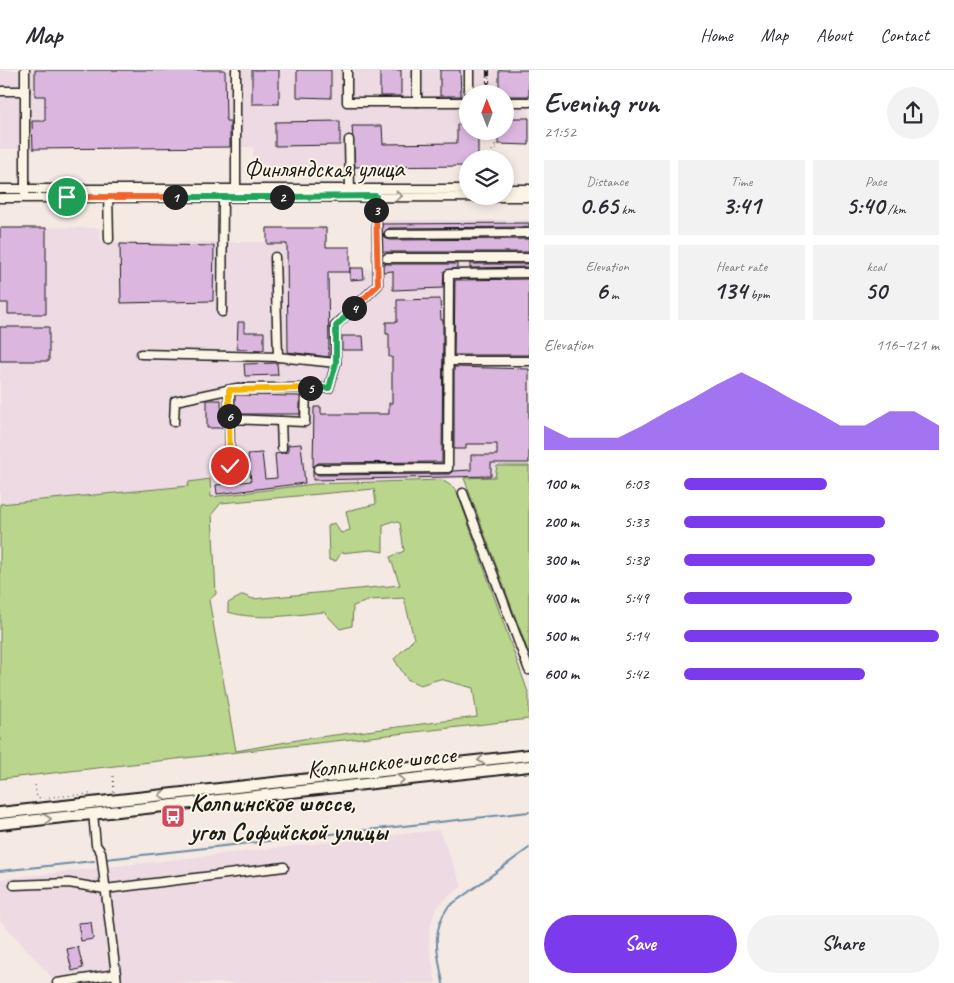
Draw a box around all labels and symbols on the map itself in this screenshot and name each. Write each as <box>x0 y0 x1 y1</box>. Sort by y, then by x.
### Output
north arrow <box>459 85 514 140</box>
street label: Финляндская улица <box>244 153 406 185</box>
pin <box>46 176 88 218</box>
pin: 1 <box>162 184 188 210</box>
pin: 2 <box>270 184 294 210</box>
one-way arrow <box>395 191 403 201</box>
pin: 3 <box>364 198 388 222</box>
pin: 4 <box>342 296 366 320</box>
pin: 5 <box>298 376 322 400</box>
pin: 6 <box>216 404 242 428</box>
pin <box>209 445 251 487</box>
street label: Колпинское шоссе <box>305 738 459 786</box>
one-way arrow <box>476 754 484 765</box>
one-way arrow <box>398 775 406 786</box>
place label: Колпинское шоссе, угол Софийской улицы <box>188 787 390 848</box>
one-way arrow <box>158 789 166 800</box>
bus stop icon: Колпинское шоссе, угол Софийской улицы <box>160 803 186 829</box>
one-way arrow <box>45 814 53 825</box>

